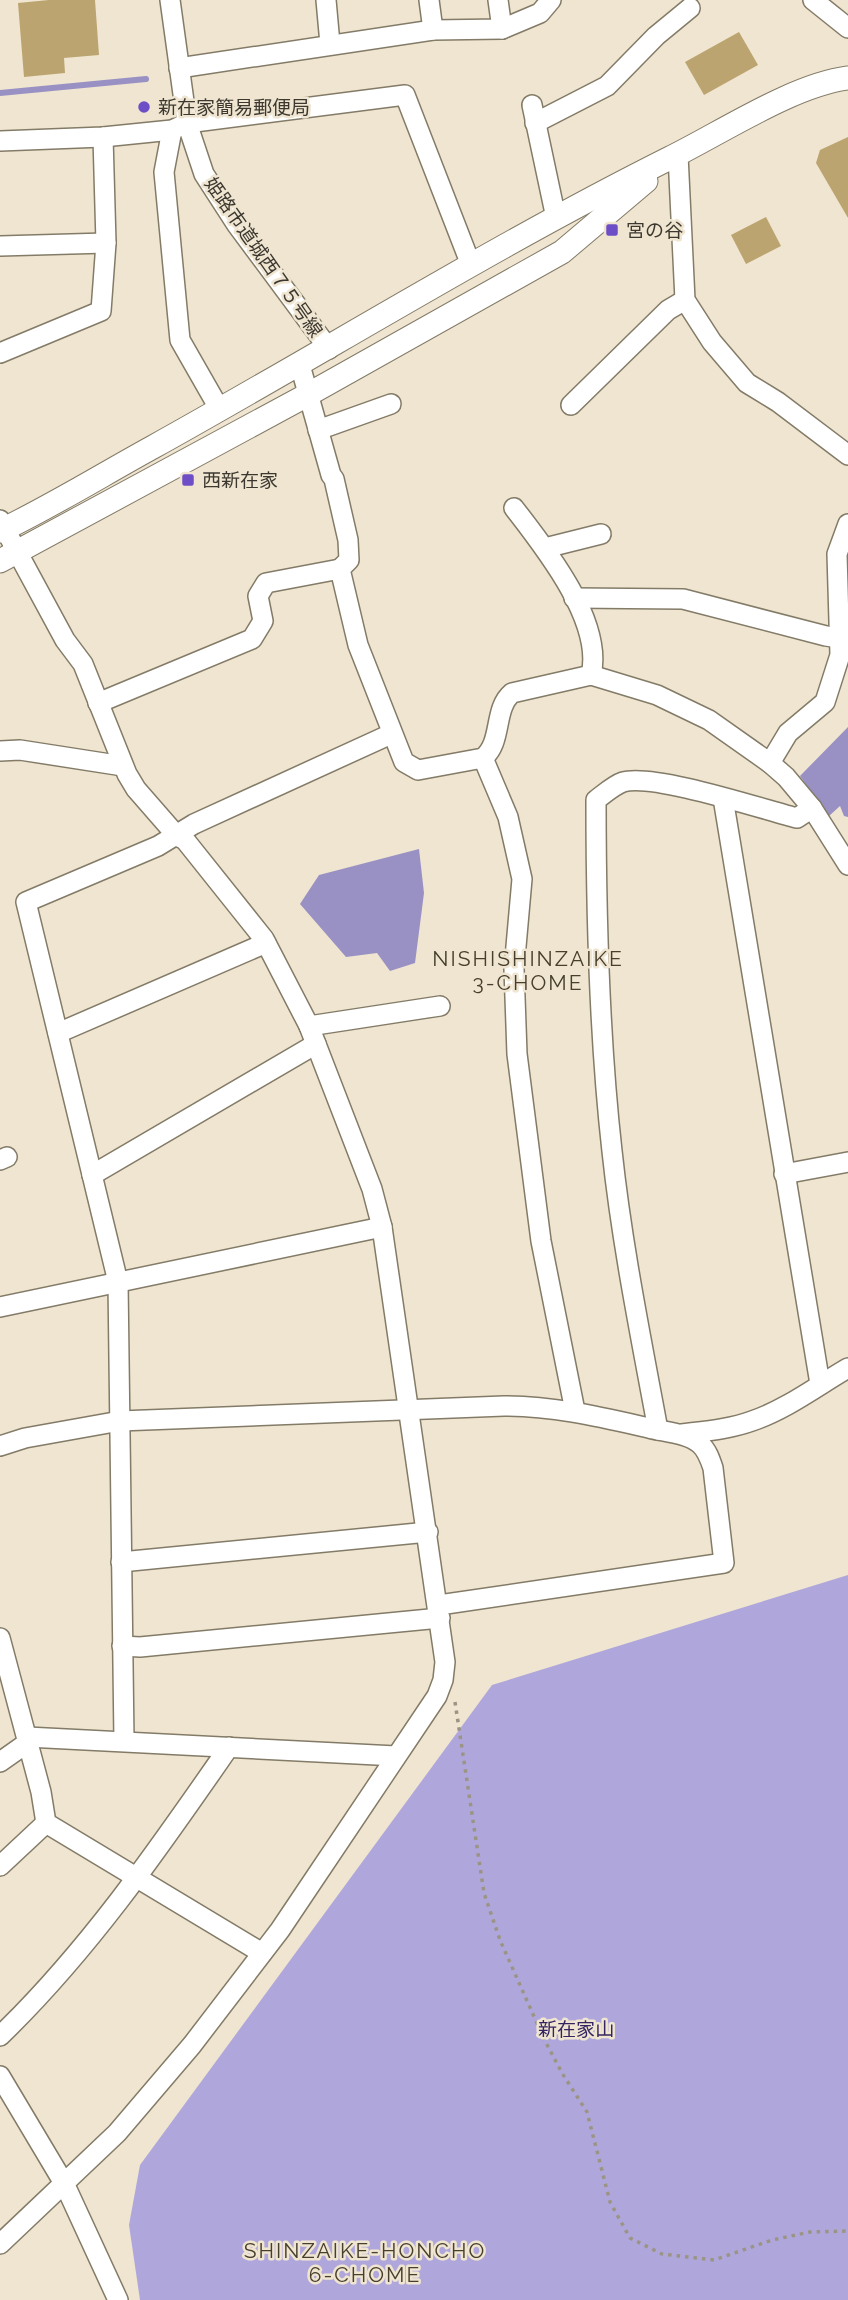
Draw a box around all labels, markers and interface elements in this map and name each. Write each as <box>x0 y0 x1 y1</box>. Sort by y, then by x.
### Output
place label: 新在家簡易郵便局 <box>158 96 310 118</box>
marker: 新在家簡易郵便局 <box>136 99 152 115</box>
street label: 姫路市道城西７５号線 <box>200 173 328 341</box>
place label: 宮の谷 <box>626 219 683 241</box>
marker: 宮の谷 <box>604 222 620 238</box>
place label: 西新在家 <box>202 469 278 491</box>
marker: 西新在家 <box>180 472 196 488</box>
district label: NISHISHINZAIKE 3-CHOME <box>432 946 624 995</box>
park label: 新在家山 <box>538 2018 614 2040</box>
district label: SHINZAIKE-HONCHO 6-CHOME <box>244 2238 486 2287</box>

